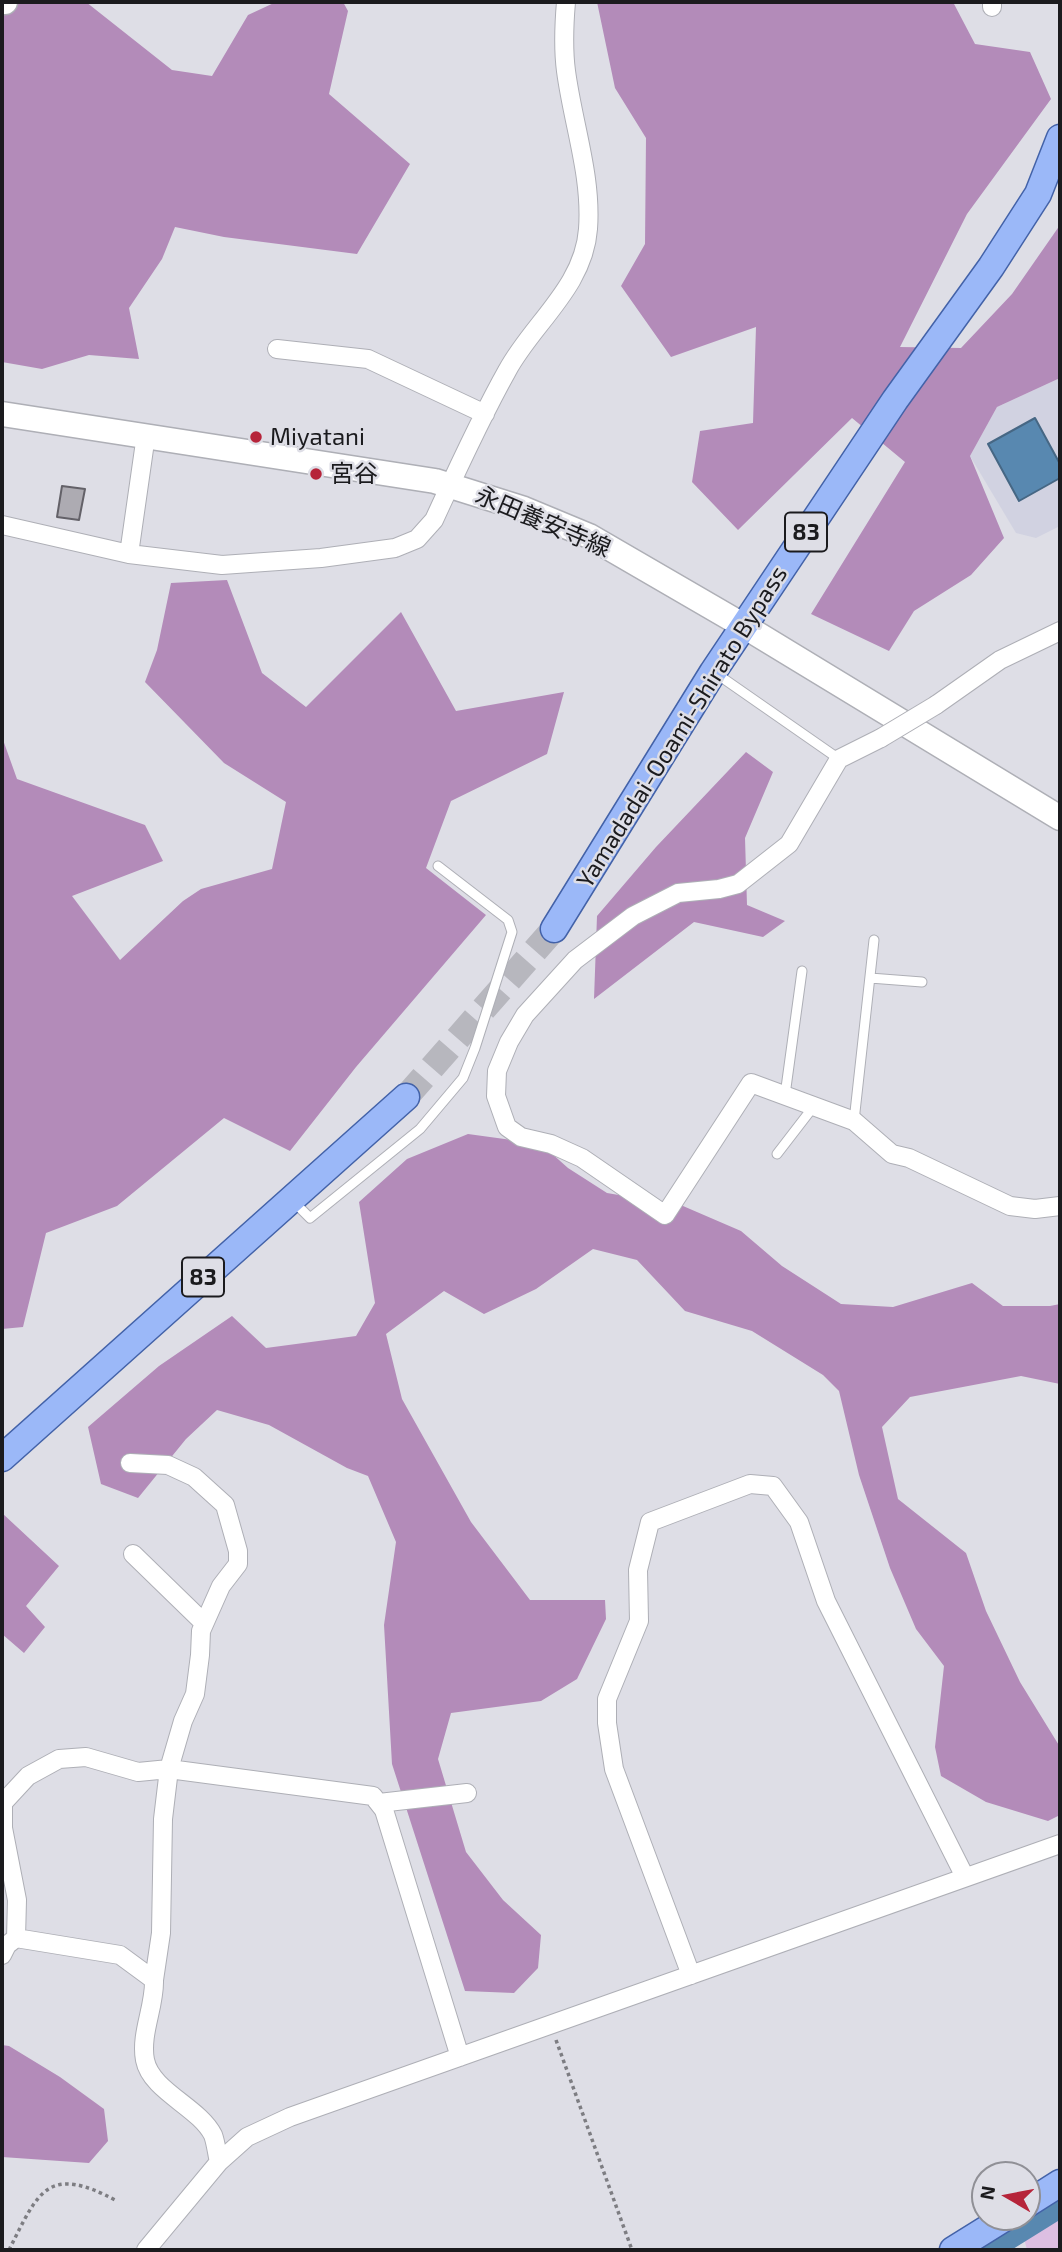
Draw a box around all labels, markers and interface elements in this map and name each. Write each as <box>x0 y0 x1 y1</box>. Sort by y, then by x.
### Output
place label: Miyatani <box>270 423 365 451</box>
marker: Miyatani <box>248 429 264 445</box>
place label: 宮谷 <box>330 460 378 488</box>
marker: 宮谷 <box>308 466 324 482</box>
street label: 永田養安寺線 <box>471 481 615 563</box>
road number: 83 <box>785 512 827 552</box>
street label: Yamadadai-Ooami-Shirato Bypass <box>571 561 793 893</box>
road number: 83 <box>182 1258 224 1296</box>
north arrow <box>971 2161 1041 2231</box>
text: N <box>974 2184 999 2201</box>

